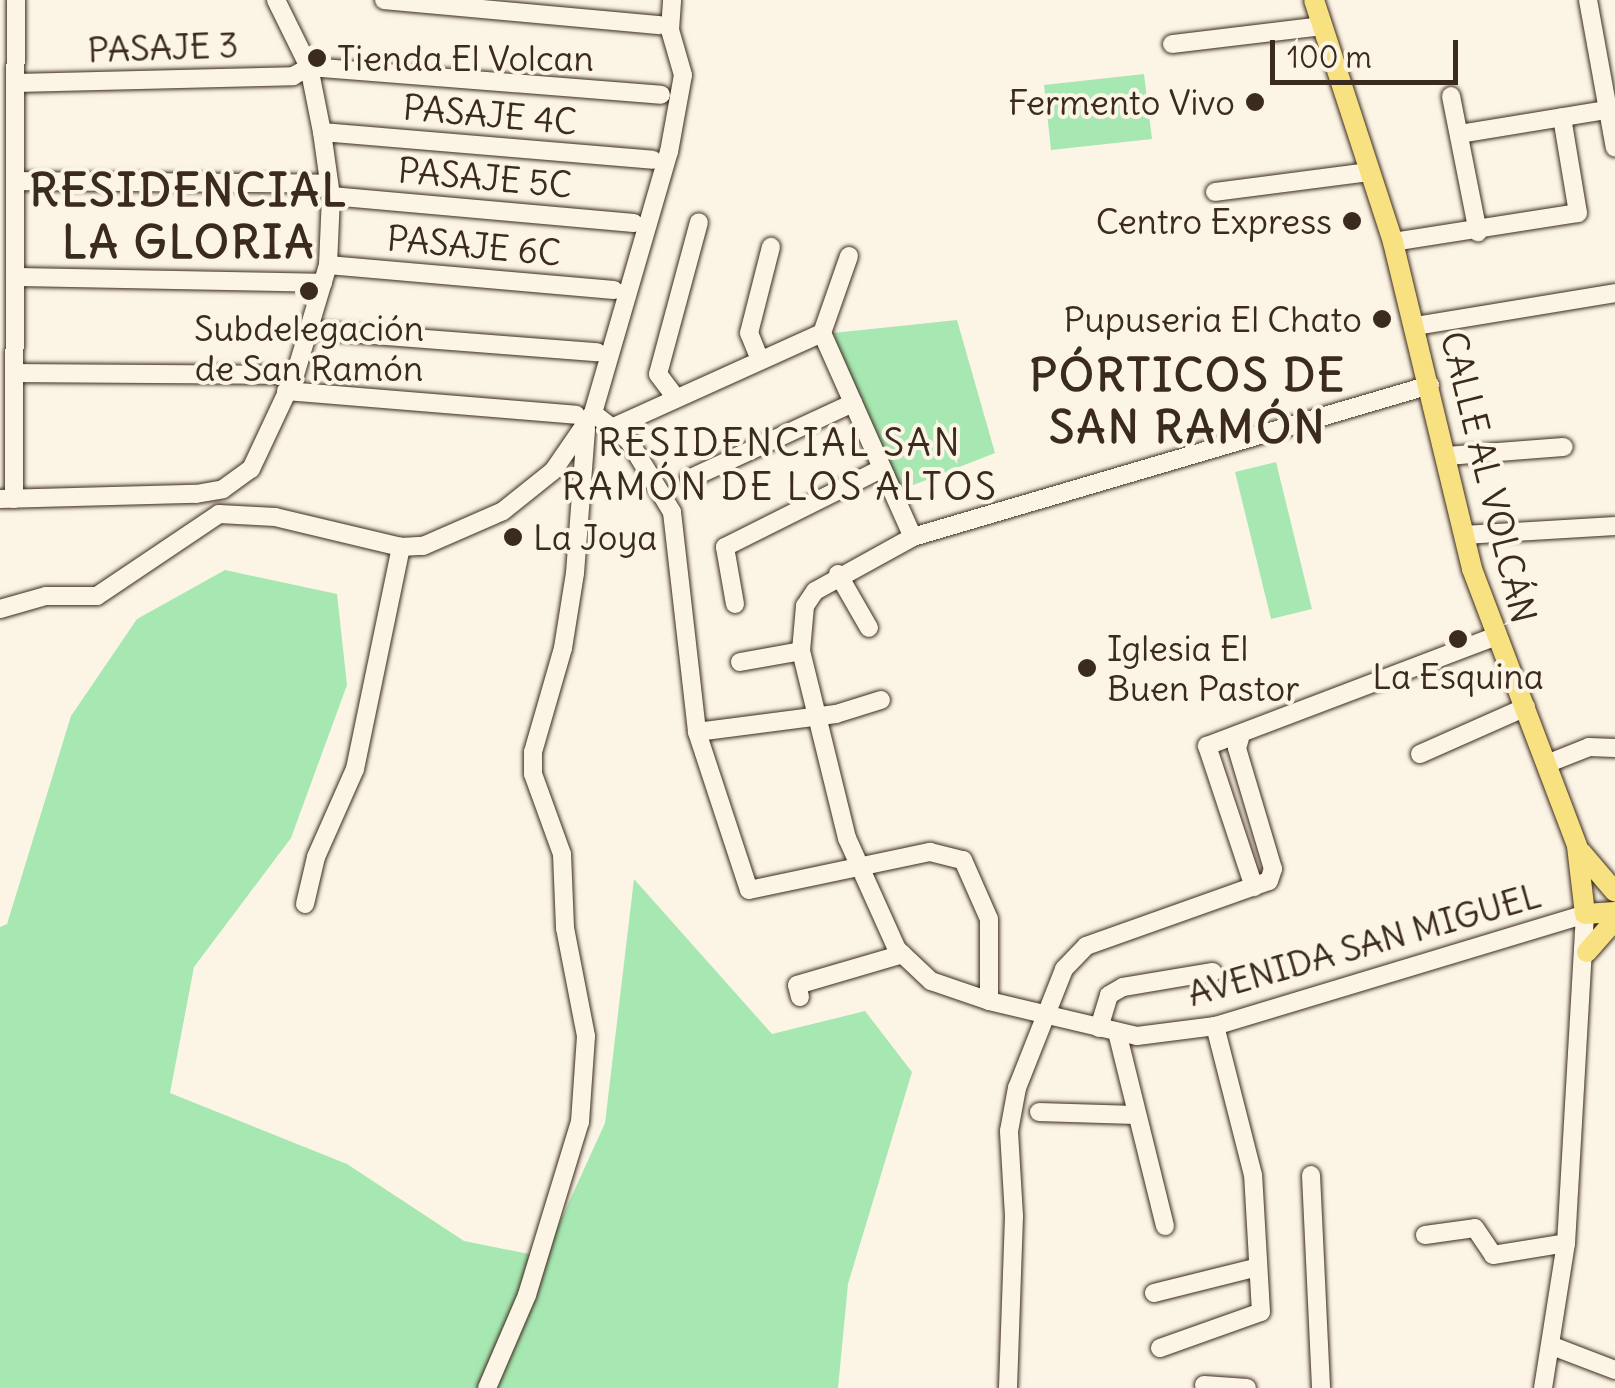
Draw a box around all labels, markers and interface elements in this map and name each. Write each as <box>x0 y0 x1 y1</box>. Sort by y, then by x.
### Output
scale bar <box>1275 20 1462 82</box>
street label: PASAJE 3 <box>87 23 239 71</box>
place label: Tienda El Volcan <box>337 37 594 79</box>
text: 100 m <box>1287 38 1372 76</box>
marker: Tienda El Volcan <box>306 47 328 69</box>
place label: Fermento Vivo <box>1008 81 1235 123</box>
street label: PASAJE 4C <box>401 85 579 143</box>
marker: Fermento Vivo <box>1244 91 1266 113</box>
street label: PASAJE 5C <box>396 148 574 206</box>
district label: RESIDENCIAL LA GLORIA <box>30 164 348 270</box>
place label: Centro Express <box>1096 200 1332 242</box>
marker: Centro Express <box>1341 210 1363 232</box>
street label: PASAJE 6C <box>385 216 563 274</box>
marker: Subdelegación de San Ramón <box>298 280 320 302</box>
place label: Pupuseria El Chato <box>1063 298 1362 340</box>
place label: Subdelegación de San Ramón <box>194 307 424 389</box>
marker: Pupuseria El Chato <box>1371 308 1393 330</box>
street label: CALLE AL VOLCÁN <box>1433 327 1545 627</box>
district label: PÓRTICOS DE SAN RAMÓN <box>1029 349 1347 455</box>
district label: RESIDENCIAL SAN RAMÓN DE LOS ALTOS <box>562 420 998 509</box>
place label: La Joya <box>533 516 657 558</box>
marker: La Joya <box>502 526 524 548</box>
place label: Iglesia El Buen Pastor <box>1107 627 1299 709</box>
marker: La Esquina <box>1447 628 1469 650</box>
place label: La Esquina <box>1372 655 1544 697</box>
marker: Iglesia El Buen Pastor <box>1076 657 1098 679</box>
street label: AVENIDA SAN MIGUEL <box>1183 873 1545 1015</box>

